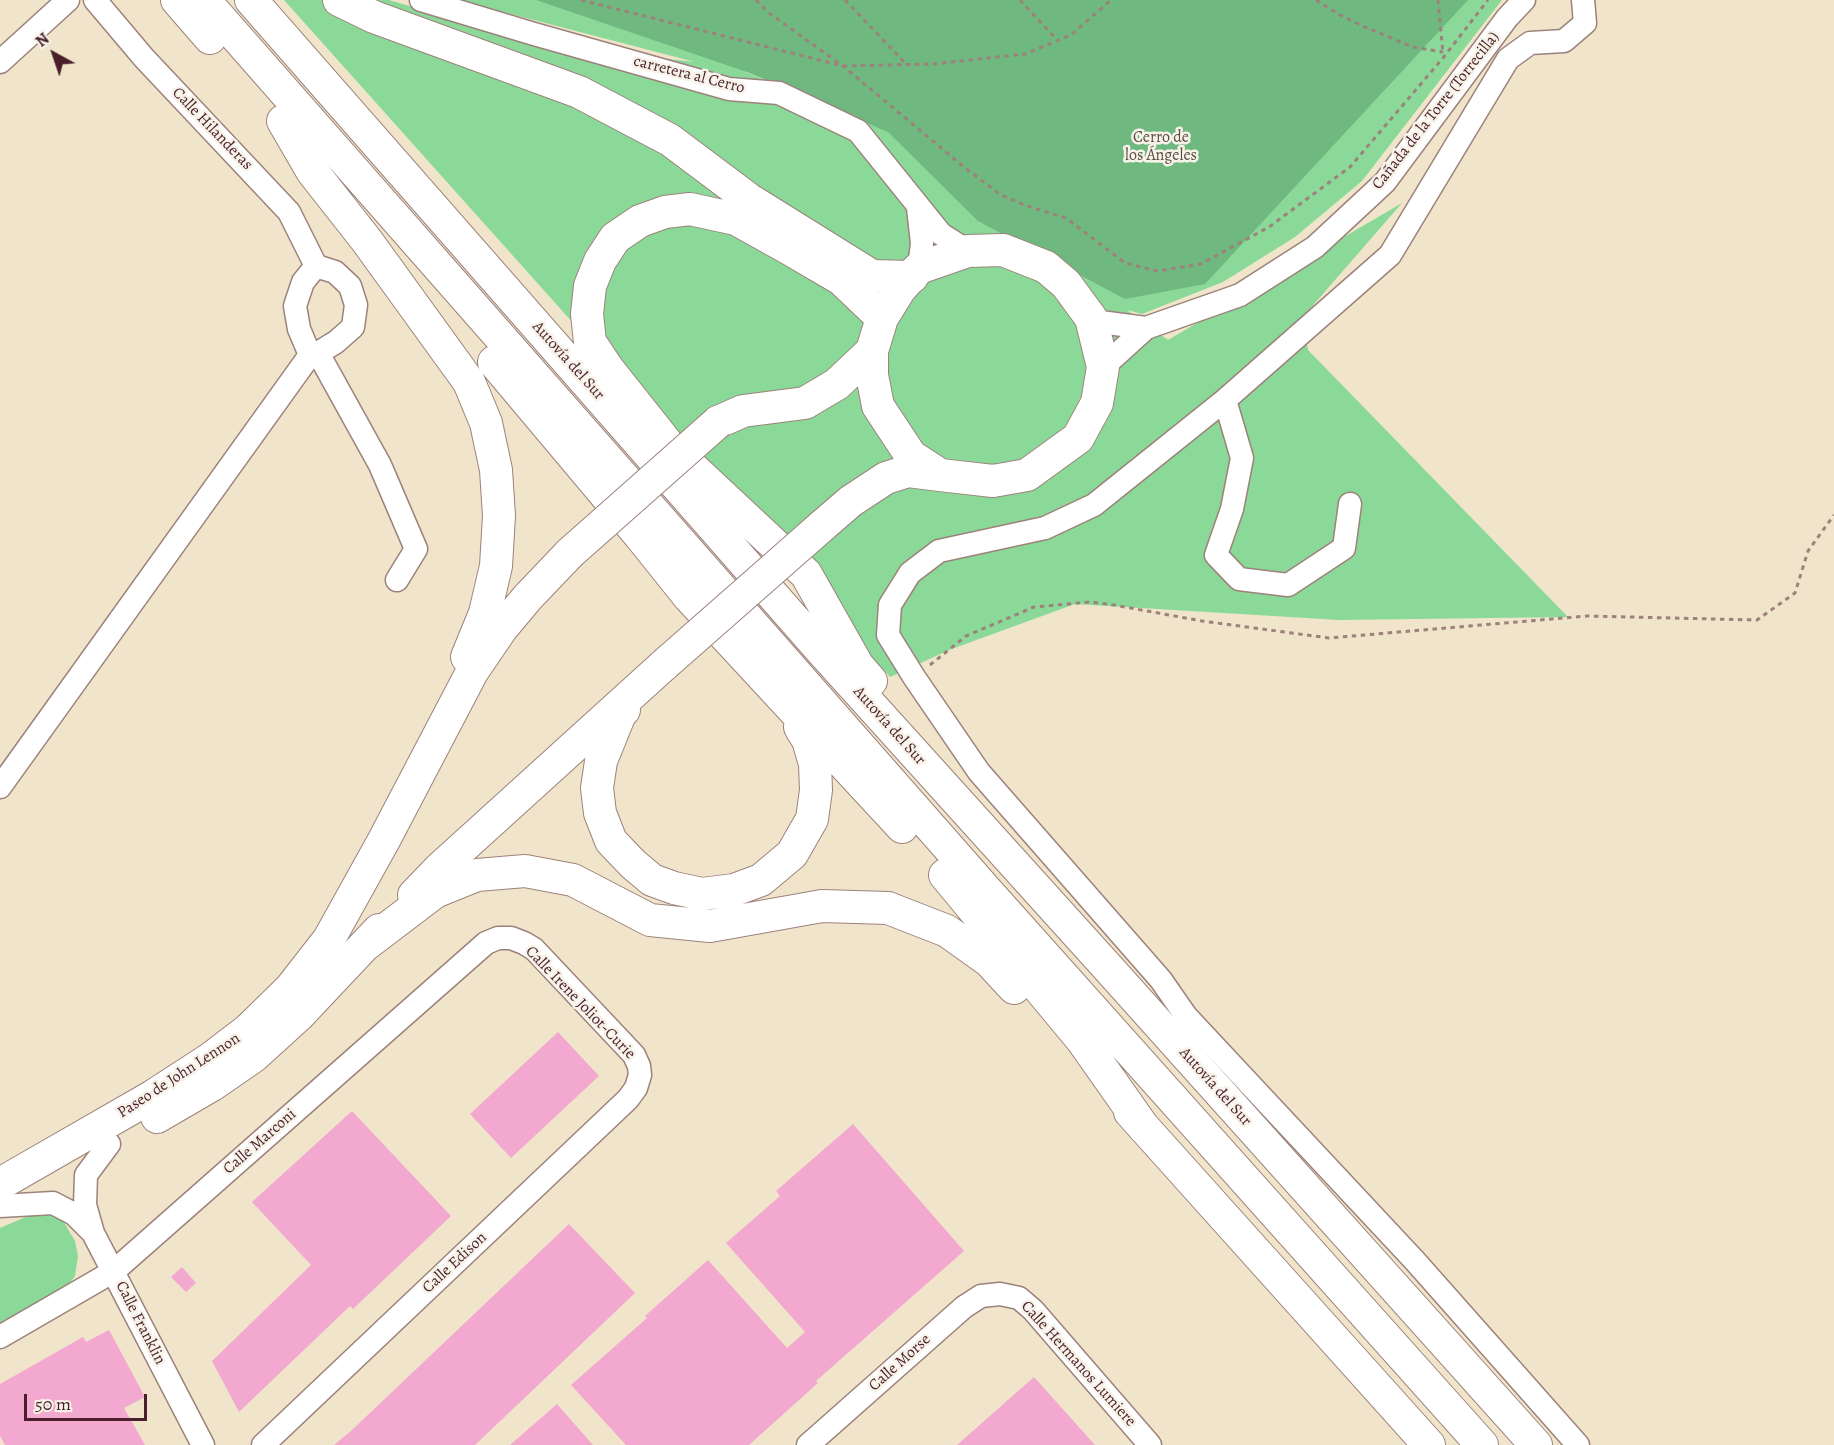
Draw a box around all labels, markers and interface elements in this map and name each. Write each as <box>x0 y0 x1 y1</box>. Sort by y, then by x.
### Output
north arrow <box>24 24 84 84</box>
text: N <box>31 28 54 52</box>
street label: Cañada de la Torre (Torrecilla) <box>1368 28 1504 194</box>
street label: carretera al Cerro <box>631 52 747 98</box>
street label: Calle Hilanderas <box>168 84 256 174</box>
park label: Cerro de los Ángeles <box>1125 128 1197 166</box>
street label: Autovía del Sur <box>528 318 608 404</box>
street label: Autovía del Sur <box>849 683 929 769</box>
street label: Calle Irene Joliot-Curie <box>521 942 639 1064</box>
street label: Paseo de John Lennon <box>114 1029 244 1123</box>
street label: Autovía del Sur <box>1175 1044 1255 1130</box>
street label: Calle Marconi <box>220 1105 300 1179</box>
street label: Calle Edison <box>419 1228 491 1298</box>
street label: Calle Franklin <box>111 1278 169 1368</box>
street label: Calle Hermanos Lumiere <box>1016 1297 1140 1431</box>
street label: Calle Morse <box>865 1330 935 1396</box>
scale bar <box>27 1382 150 1420</box>
text: 50 m <box>35 1392 71 1416</box>

